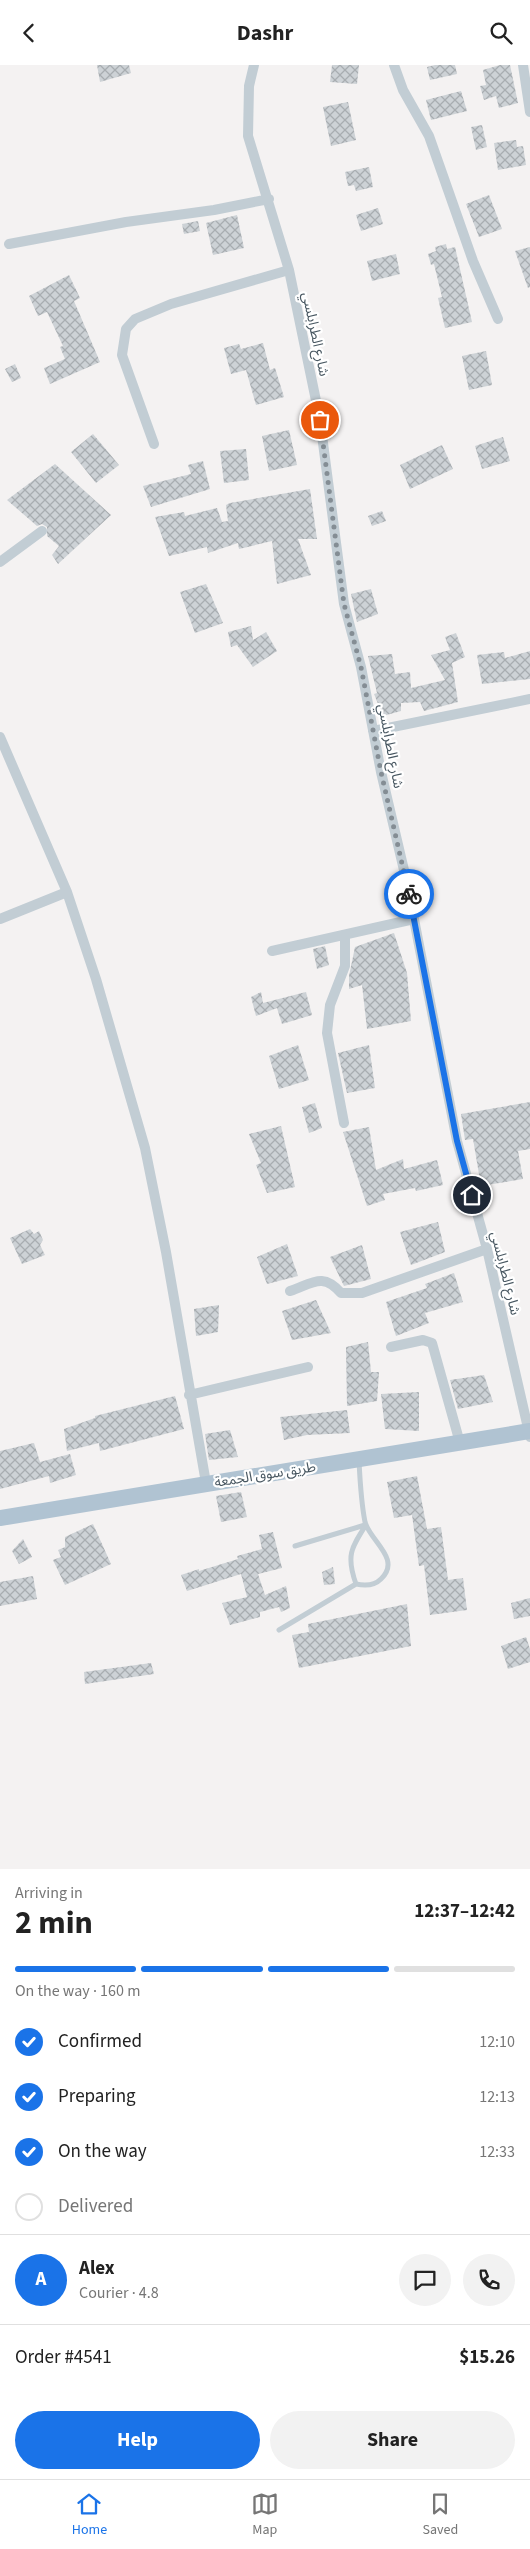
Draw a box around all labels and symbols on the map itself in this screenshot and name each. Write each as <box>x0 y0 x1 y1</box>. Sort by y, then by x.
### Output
street label: شارع الطرابلسي <box>296 290 334 378</box>
pin <box>299 399 341 441</box>
street label: شارع الطرابلسي <box>372 702 408 790</box>
courier <box>384 869 434 919</box>
pin <box>451 1174 493 1216</box>
street label: شارع الطرابلسي <box>485 1229 525 1317</box>
street label: طريق سوق الجمعة <box>213 1457 317 1493</box>

